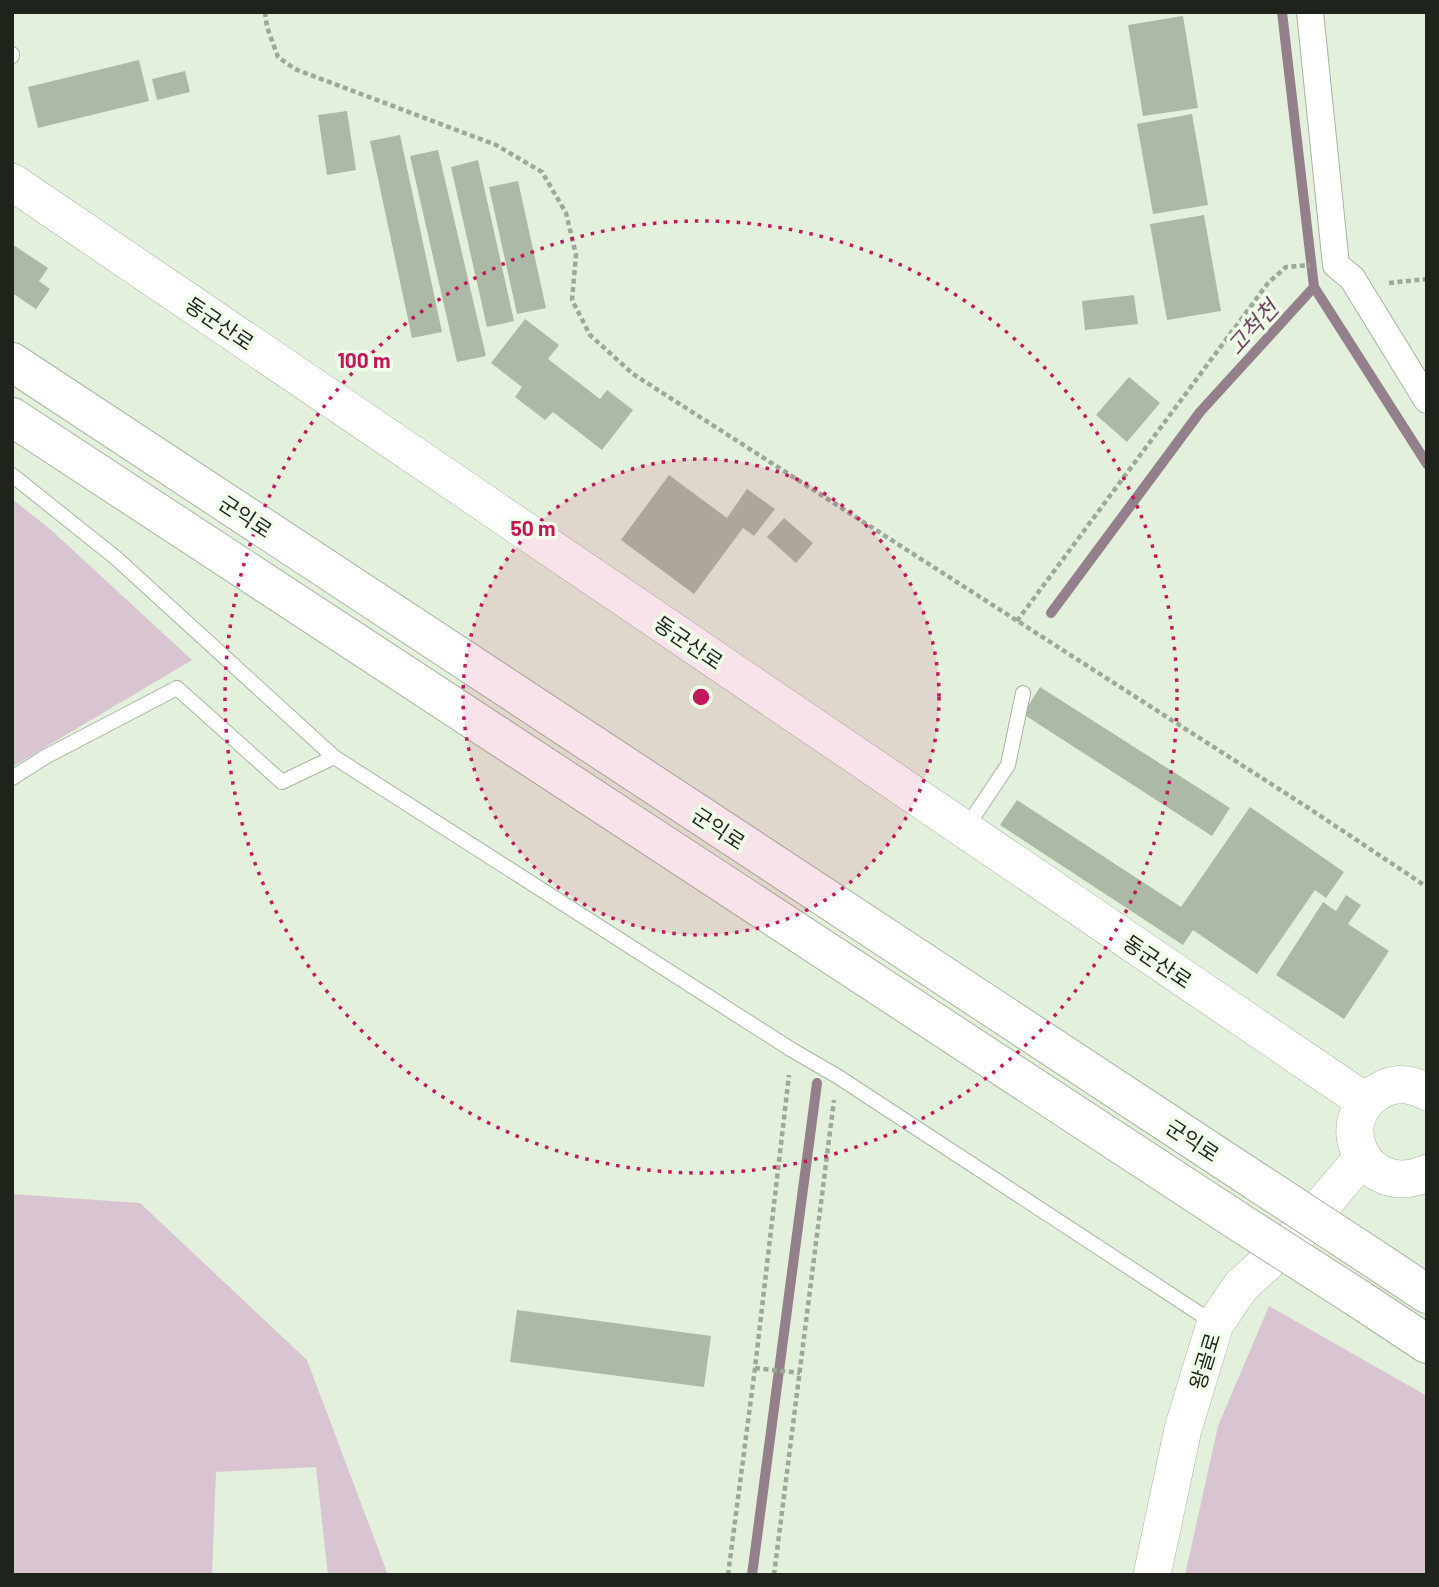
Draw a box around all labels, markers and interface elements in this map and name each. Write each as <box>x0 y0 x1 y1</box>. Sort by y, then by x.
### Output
street label: 동군산로 <box>181 291 259 355</box>
water label: 고척천 <box>1220 292 1286 360</box>
text: 100 m <box>337 347 391 372</box>
street label: 군익로 <box>215 490 277 542</box>
text: 50 m <box>510 515 556 540</box>
street label: 동군산로 <box>650 610 728 674</box>
centre of rings <box>689 685 713 709</box>
street label: 군익로 <box>688 802 750 854</box>
street label: 동군산로 <box>1119 929 1197 993</box>
street label: 군익로 <box>1162 1114 1224 1166</box>
street label: 왕골로 <box>1184 1330 1224 1392</box>

